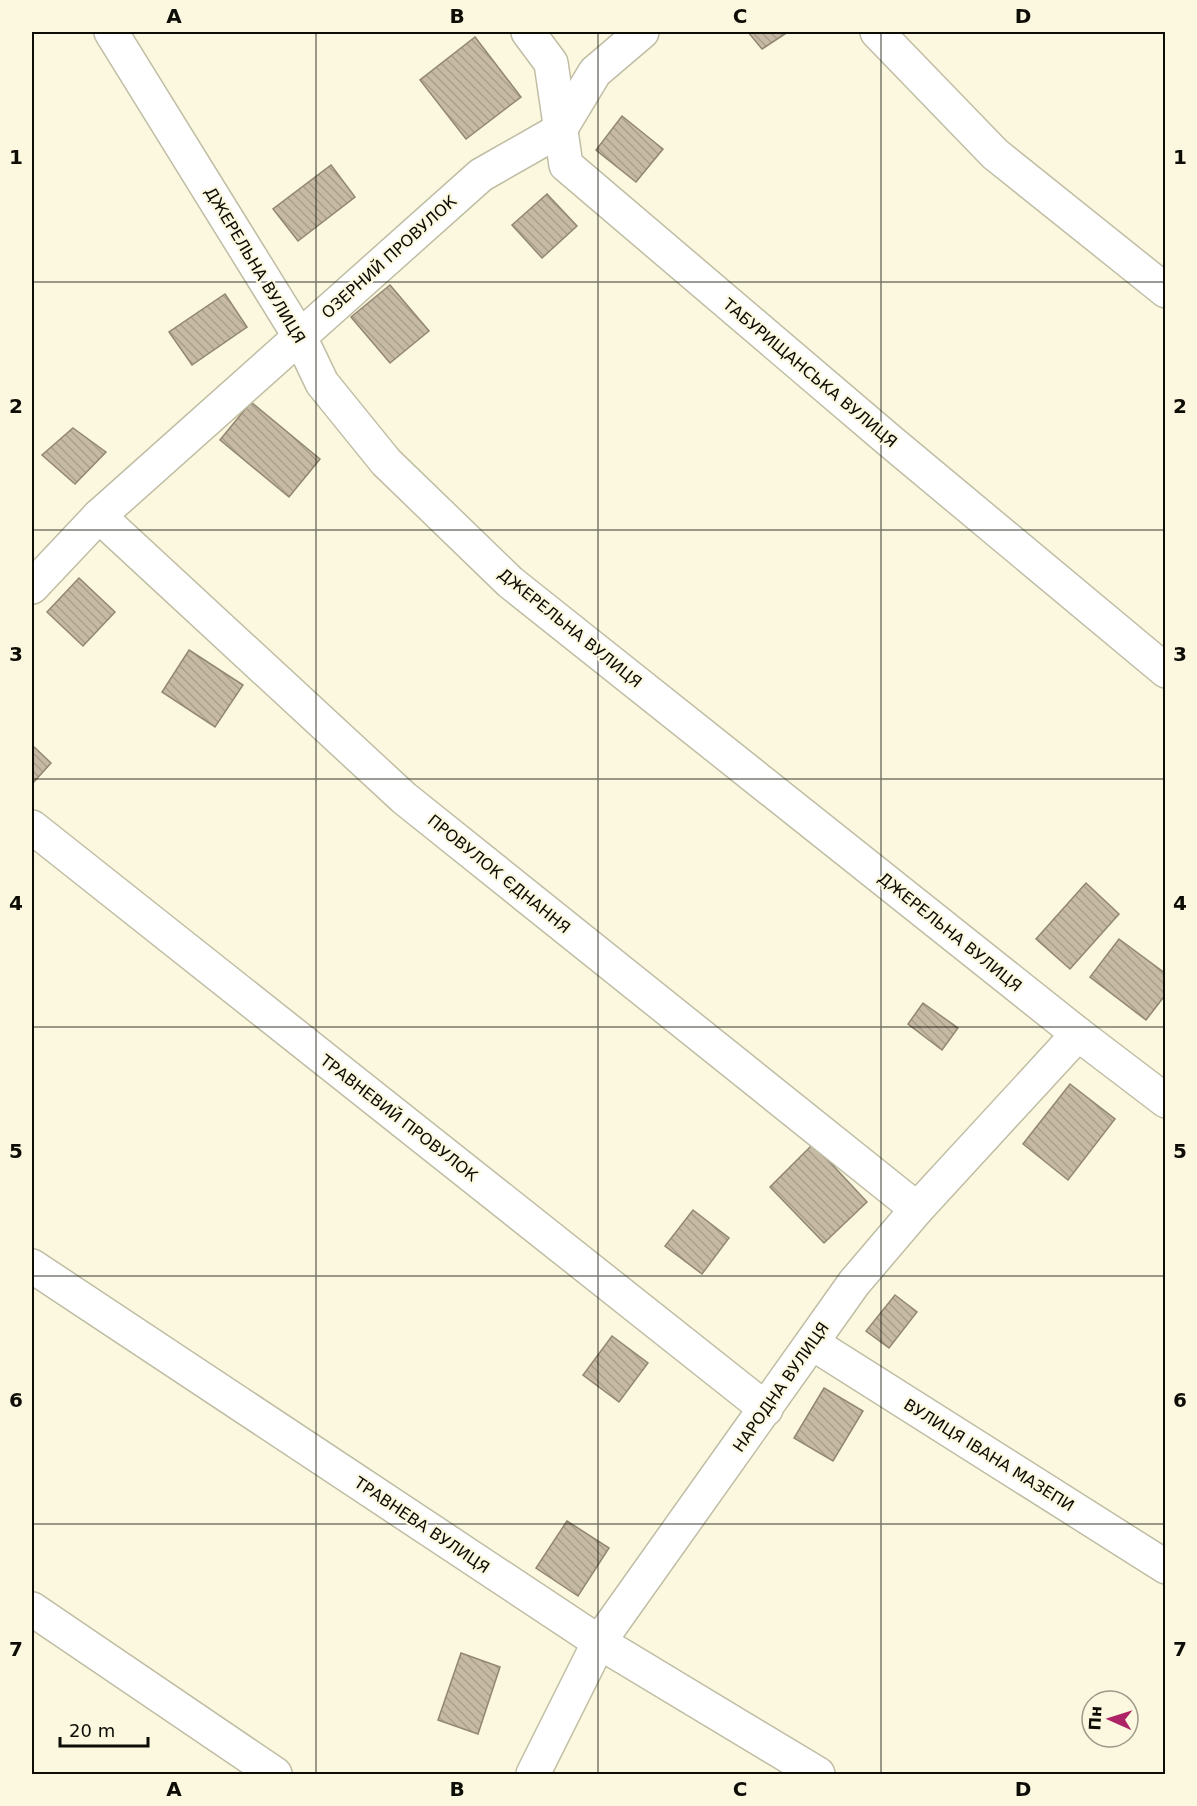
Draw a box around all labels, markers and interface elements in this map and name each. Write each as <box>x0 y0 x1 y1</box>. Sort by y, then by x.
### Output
text: A <box>166 4 182 28</box>
text: B <box>449 4 465 28</box>
text: C <box>733 4 747 28</box>
text: D <box>1015 4 1031 28</box>
text: 1 <box>9 145 23 169</box>
text: 1 <box>1173 145 1187 169</box>
street label: ДЖЕРЕЛЬНА ВУЛИЦЯ <box>201 183 309 347</box>
street label: ОЗЕРНИЙ ПРОВУЛОК <box>318 191 461 322</box>
street label: ТАБУРИЩАНСЬКА ВУЛИЦЯ <box>718 294 901 451</box>
text: 2 <box>9 394 23 418</box>
text: 2 <box>1173 394 1187 418</box>
street label: ДЖЕРЕЛЬНА ВУЛИЦЯ <box>494 564 646 692</box>
text: 3 <box>9 642 23 666</box>
text: 3 <box>1173 642 1187 666</box>
street label: ПРОВУЛОК ЄДНАННЯ <box>424 811 574 937</box>
street label: ДЖЕРЕЛЬНА ВУЛИЦЯ <box>874 868 1026 996</box>
text: 4 <box>9 891 23 915</box>
text: 4 <box>1173 891 1187 915</box>
street label: ТРАВНЕВИЙ ПРОВУЛОК <box>316 1050 482 1186</box>
text: 5 <box>9 1139 23 1163</box>
text: 5 <box>1173 1139 1187 1163</box>
street label: НАРОДНА ВУЛИЦЯ <box>729 1318 833 1456</box>
text: 6 <box>9 1388 23 1412</box>
text: 6 <box>1173 1388 1187 1412</box>
street label: ВУЛИЦЯ ІВАНА МАЗЕПИ <box>900 1395 1078 1515</box>
street label: ТРАВНЕВА ВУЛИЦЯ <box>350 1472 493 1577</box>
text: 7 <box>9 1637 23 1661</box>
text: 7 <box>1173 1637 1187 1661</box>
north arrow <box>1080 1689 1140 1749</box>
text: Пн <box>1085 1706 1106 1731</box>
scale bar <box>60 1710 148 1748</box>
text: 20 m <box>69 1720 115 1741</box>
text: A <box>166 1777 182 1801</box>
text: B <box>449 1777 465 1801</box>
text: C <box>733 1777 747 1801</box>
text: D <box>1015 1777 1031 1801</box>

